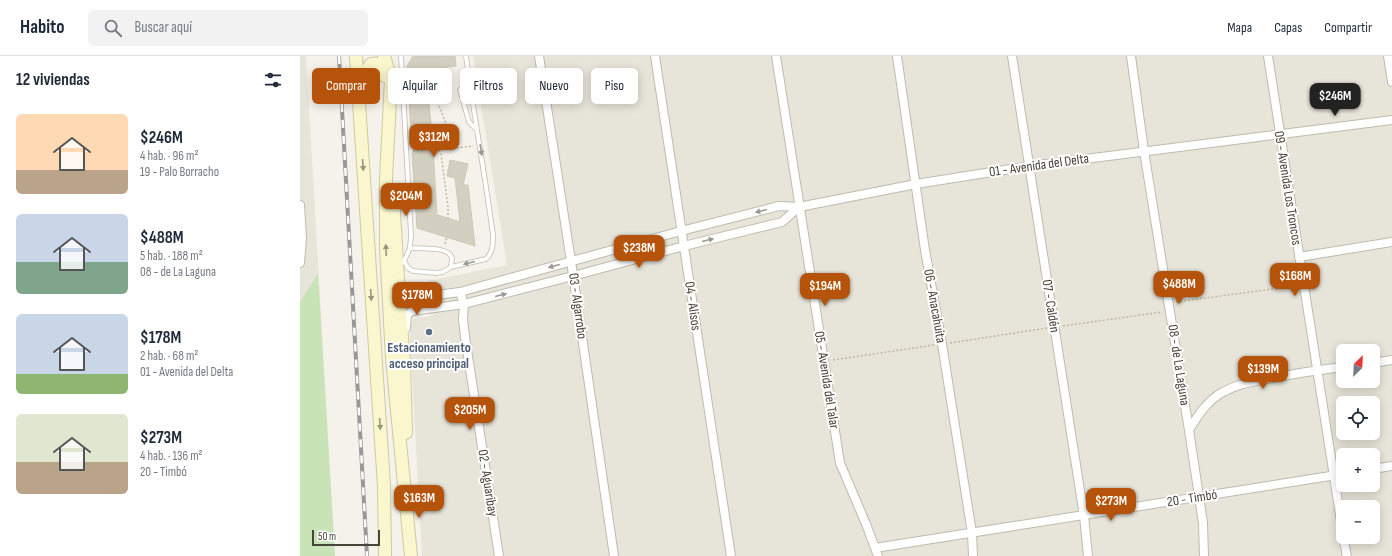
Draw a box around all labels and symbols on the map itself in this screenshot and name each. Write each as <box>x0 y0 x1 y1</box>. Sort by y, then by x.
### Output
pin: $246M <box>1307 83 1363 117</box>
pin: $312M <box>406 124 462 158</box>
street label: 09 - Avenida Los Troncos <box>1271 130 1305 246</box>
one-way arrow <box>478 144 484 156</box>
street label: 01 - Avenida del Delta <box>988 150 1090 180</box>
one-way arrow <box>359 159 366 171</box>
pin: $204M <box>378 183 434 217</box>
one-way arrow <box>755 208 767 214</box>
pin: $238M <box>611 235 667 269</box>
one-way arrow <box>702 236 715 242</box>
one-way arrow <box>382 244 389 256</box>
one-way arrow <box>462 260 475 266</box>
one-way arrow <box>548 263 560 269</box>
pin: $168M <box>1267 263 1323 297</box>
street label: 06 - Anacahuita <box>920 268 950 344</box>
pin: $488M <box>1151 271 1207 305</box>
street label: 03 - Algarrobo <box>565 272 591 340</box>
pin: $194M <box>797 273 853 307</box>
street label: 07 - Caldén <box>1038 278 1064 334</box>
street label: 04 - Alisos <box>681 280 705 332</box>
pin: $178M <box>389 282 445 316</box>
one-way arrow <box>367 289 374 301</box>
one-way arrow <box>495 291 508 297</box>
street label: 08 - de La Laguna <box>1164 323 1194 407</box>
marker: Estacionamiento acceso principal <box>424 327 434 337</box>
street label: 05 - Avenida del Talar <box>811 330 843 430</box>
place label: Estacionamiento acceso principal <box>387 339 471 372</box>
north arrow <box>1336 344 1380 388</box>
pin: $139M <box>1235 356 1291 390</box>
pin: $205M <box>442 397 498 431</box>
one-way arrow <box>376 418 383 430</box>
street label: 02 - Aguaribay <box>474 448 502 518</box>
pin: $163M <box>391 485 447 519</box>
street label: 20 - Timbó <box>1166 486 1218 510</box>
pin: $273M <box>1083 488 1139 522</box>
scale bar <box>312 528 380 547</box>

